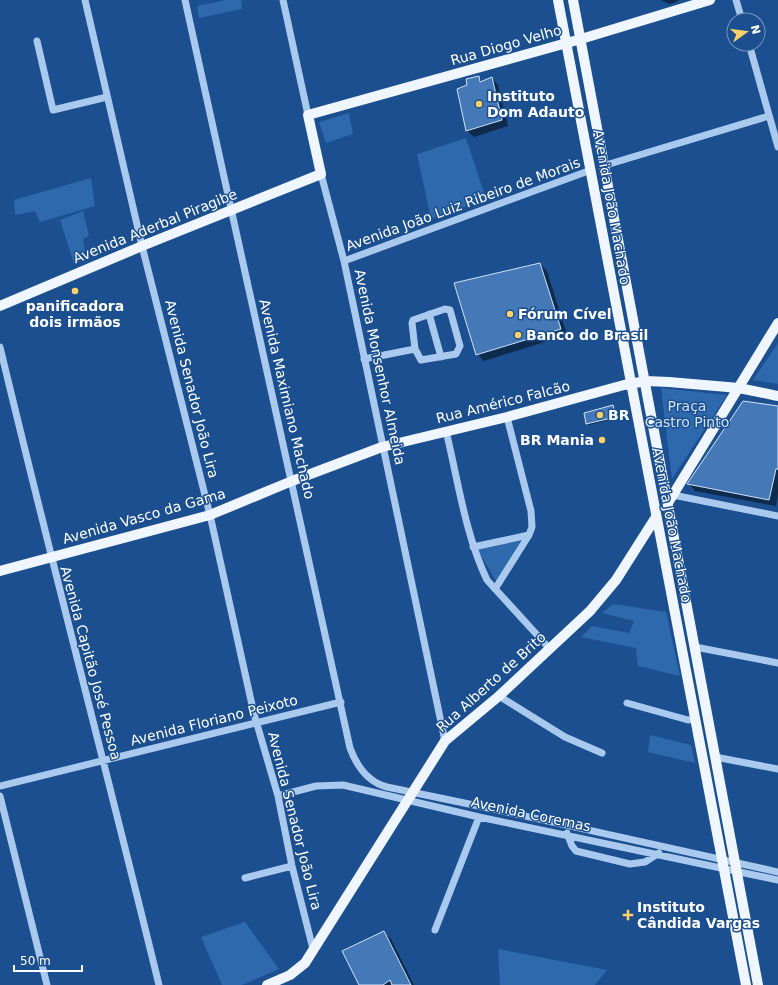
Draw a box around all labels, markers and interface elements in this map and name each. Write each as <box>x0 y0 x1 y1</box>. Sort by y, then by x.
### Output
north arrow <box>726 12 766 52</box>
street label: Rua Diogo Velho <box>449 22 563 68</box>
text: N <box>748 24 763 36</box>
place label: Instituto Dom Adauto <box>487 88 585 120</box>
marker: Instituto Dom Adauto <box>474 99 484 109</box>
street label: Avenida João Machado <box>590 128 634 286</box>
street label: Avenida João Luiz Ribeiro de Morais <box>344 154 582 254</box>
street label: Avenida Aderbal Piragibe <box>71 186 239 266</box>
street label: Avenida Monsenhor Almeida <box>351 268 409 466</box>
marker: panificadora dois irmãos <box>70 286 80 296</box>
place label: panificadora dois irmãos <box>26 298 124 330</box>
street label: Avenida Senador João Lira <box>162 298 222 480</box>
street label: Avenida Maximiano Machado <box>256 298 318 500</box>
place label: Fórum Cível <box>518 306 611 322</box>
marker: Fórum Cível <box>505 309 515 319</box>
place label: Banco do Brasil <box>526 327 648 343</box>
marker: Banco do Brasil <box>513 330 523 340</box>
street label: Rua Américo Falcão <box>434 378 572 426</box>
park label: Praça Castro Pinto <box>645 398 729 430</box>
place label: BR <box>608 407 630 423</box>
marker: BR <box>595 410 605 420</box>
place label: BR Mania <box>520 432 594 448</box>
marker: BR Mania <box>597 435 607 445</box>
street label: Avenida João Machado <box>649 446 695 604</box>
street label: Avenida Vasco da Gama <box>61 485 227 547</box>
street label: Avenida Capitão José Pessoa <box>57 564 125 762</box>
street label: Rua Alberto de Brito <box>433 629 549 735</box>
street label: Avenida Floriano Peixoto <box>129 691 299 749</box>
street label: Avenida Senador João Lira <box>265 730 325 912</box>
street label: Avenida Coremas <box>470 793 592 835</box>
place label: Instituto Cândida Vargas <box>637 899 760 931</box>
marker: Instituto Cândida Vargas <box>622 909 634 921</box>
scale bar <box>14 947 82 973</box>
text: 50 m <box>20 954 51 968</box>

